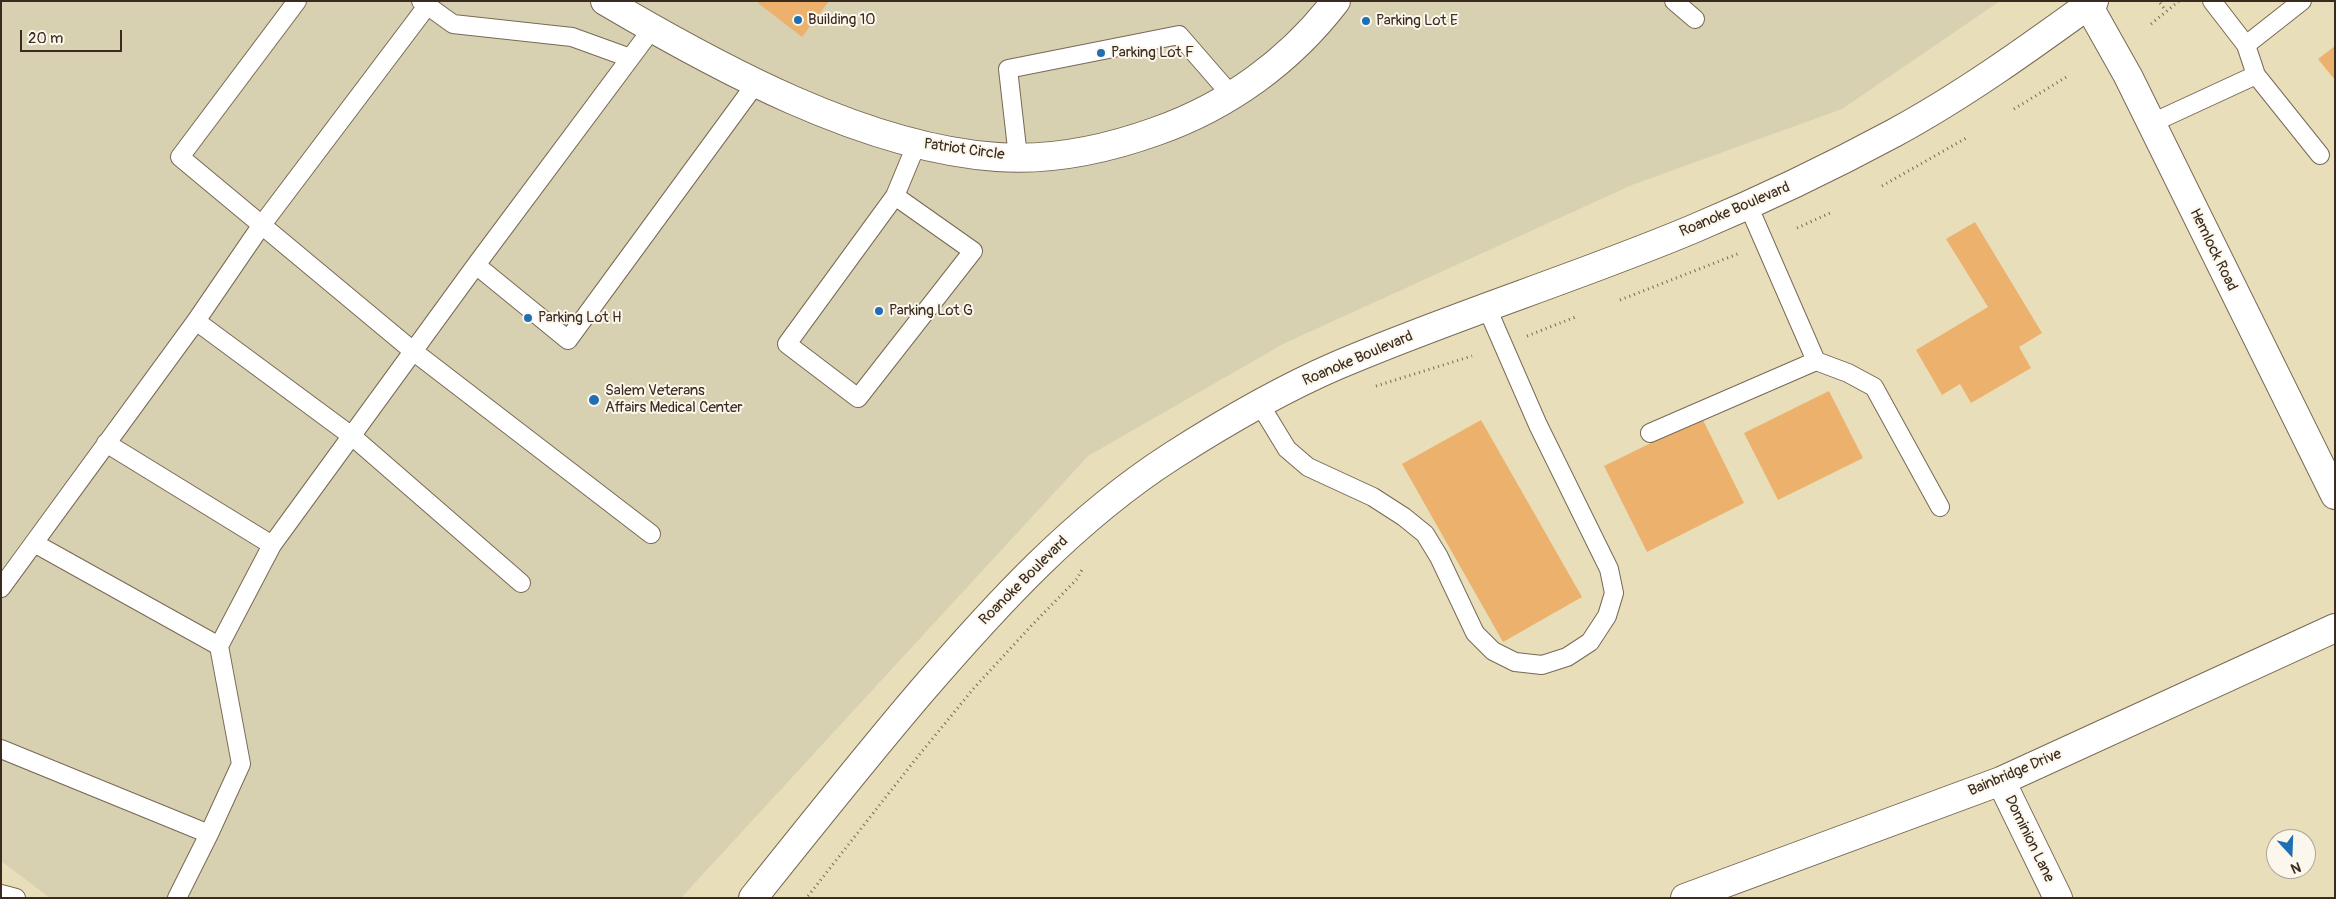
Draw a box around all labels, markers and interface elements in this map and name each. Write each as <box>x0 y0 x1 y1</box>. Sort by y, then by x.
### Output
place label: Building 10 <box>808 11 876 29</box>
place label: Parking Lot E <box>1376 12 1458 30</box>
marker: Building 10 <box>792 14 804 26</box>
marker: Parking Lot E <box>1360 15 1372 27</box>
scale bar <box>22 20 125 52</box>
text: 20 m <box>28 29 63 48</box>
place label: Parking Lot F <box>1111 44 1194 62</box>
marker: Parking Lot F <box>1095 47 1107 59</box>
street label: Patriot Circle <box>922 135 1006 165</box>
street label: Roanoke Boulevard <box>1677 179 1793 241</box>
street label: Hemlock Road <box>2185 206 2241 294</box>
place label: Parking Lot G <box>889 302 973 320</box>
marker: Parking Lot G <box>873 305 885 317</box>
place label: Parking Lot H <box>538 309 621 327</box>
marker: Parking Lot H <box>522 312 534 324</box>
street label: Roanoke Boulevard <box>1300 328 1416 390</box>
place label: Salem Veterans Affairs Medical Center <box>605 382 743 417</box>
marker: Salem Veterans Affairs Medical Center <box>587 393 601 407</box>
street label: Roanoke Boulevard <box>976 533 1072 629</box>
street label: Bainbridge Drive <box>1966 745 2064 801</box>
street label: Dominion Lane <box>2000 793 2058 885</box>
north arrow <box>2266 829 2316 879</box>
text: N <box>2289 858 2303 877</box>

